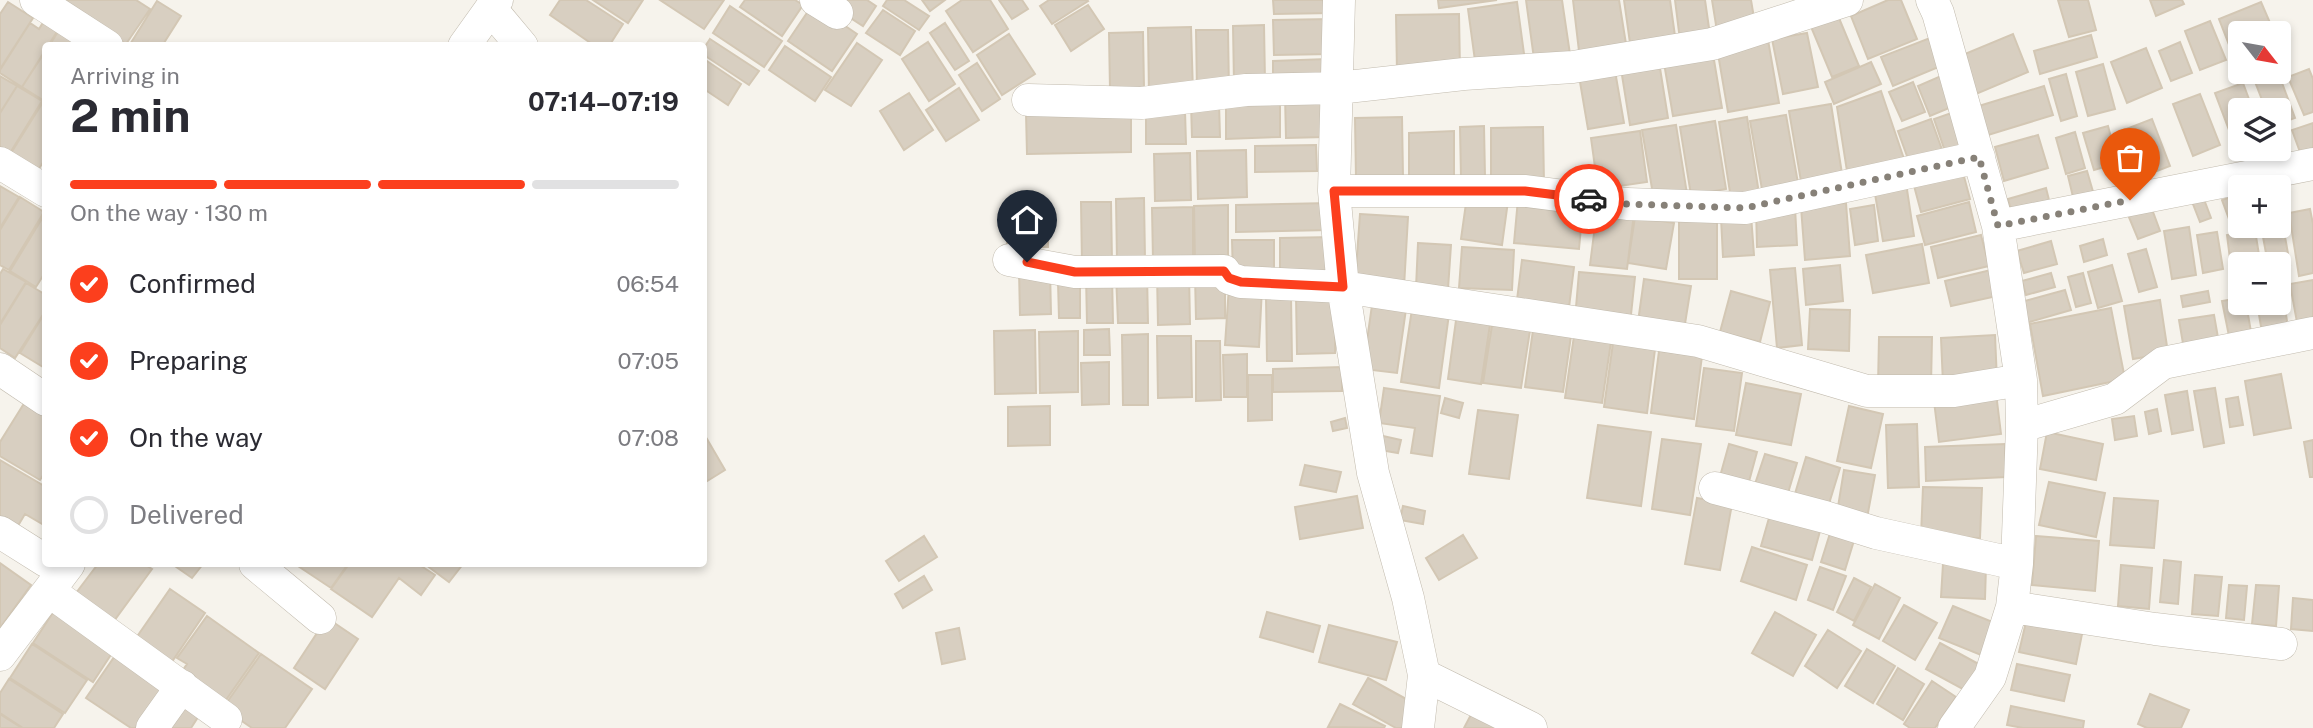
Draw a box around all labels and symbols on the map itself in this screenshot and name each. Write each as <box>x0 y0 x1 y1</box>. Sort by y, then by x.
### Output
north arrow <box>2228 21 2291 84</box>
pin <box>2100 128 2160 200</box>
courier <box>1554 164 1624 234</box>
pin <box>997 190 1057 262</box>

